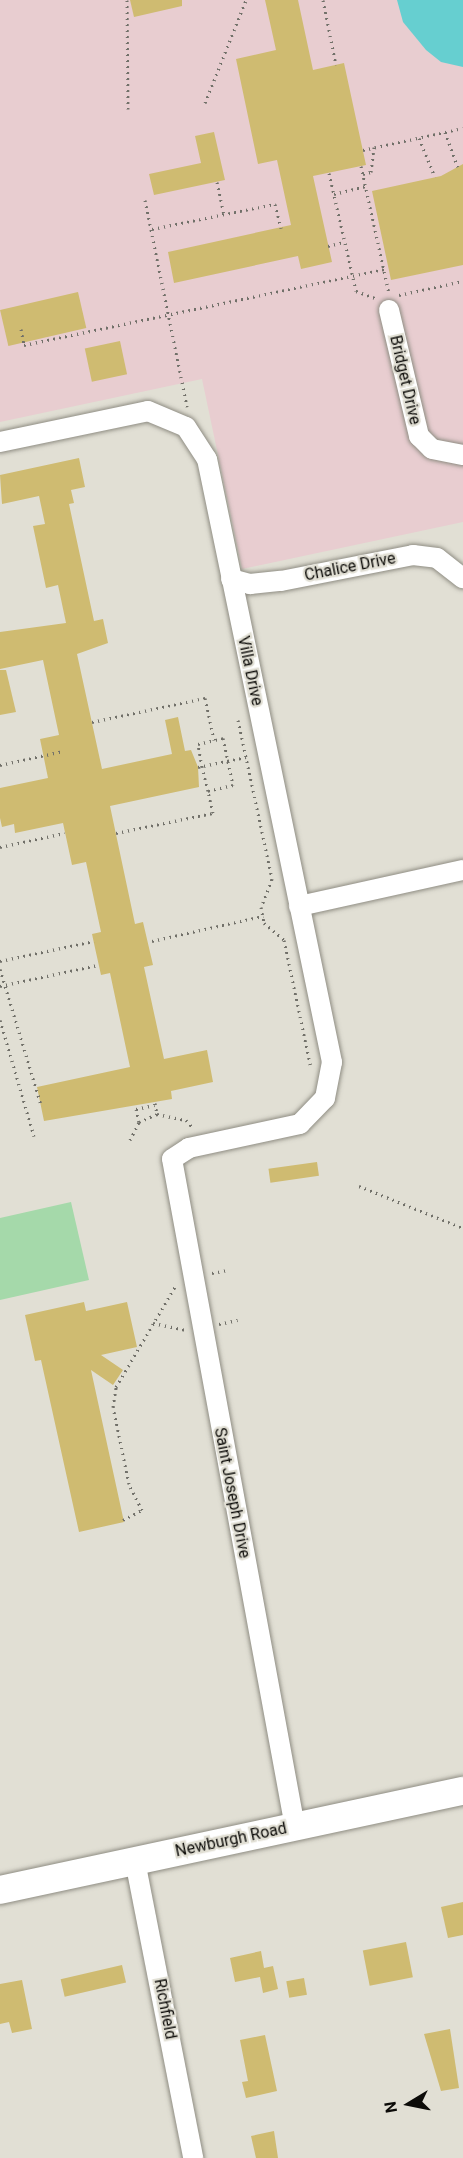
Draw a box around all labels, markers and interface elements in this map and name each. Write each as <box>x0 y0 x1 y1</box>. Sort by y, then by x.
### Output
street label: Bridget Drive <box>385 334 425 426</box>
street label: Chalice Drive <box>303 549 397 585</box>
street label: Villa Drive <box>233 635 267 707</box>
street label: Saint Joseph Drive <box>210 1426 254 1560</box>
street label: Newburgh Road <box>174 1819 288 1861</box>
street label: Richfield <box>150 1977 180 2041</box>
north arrow <box>379 2074 439 2134</box>
text: N <box>380 2100 401 2114</box>

